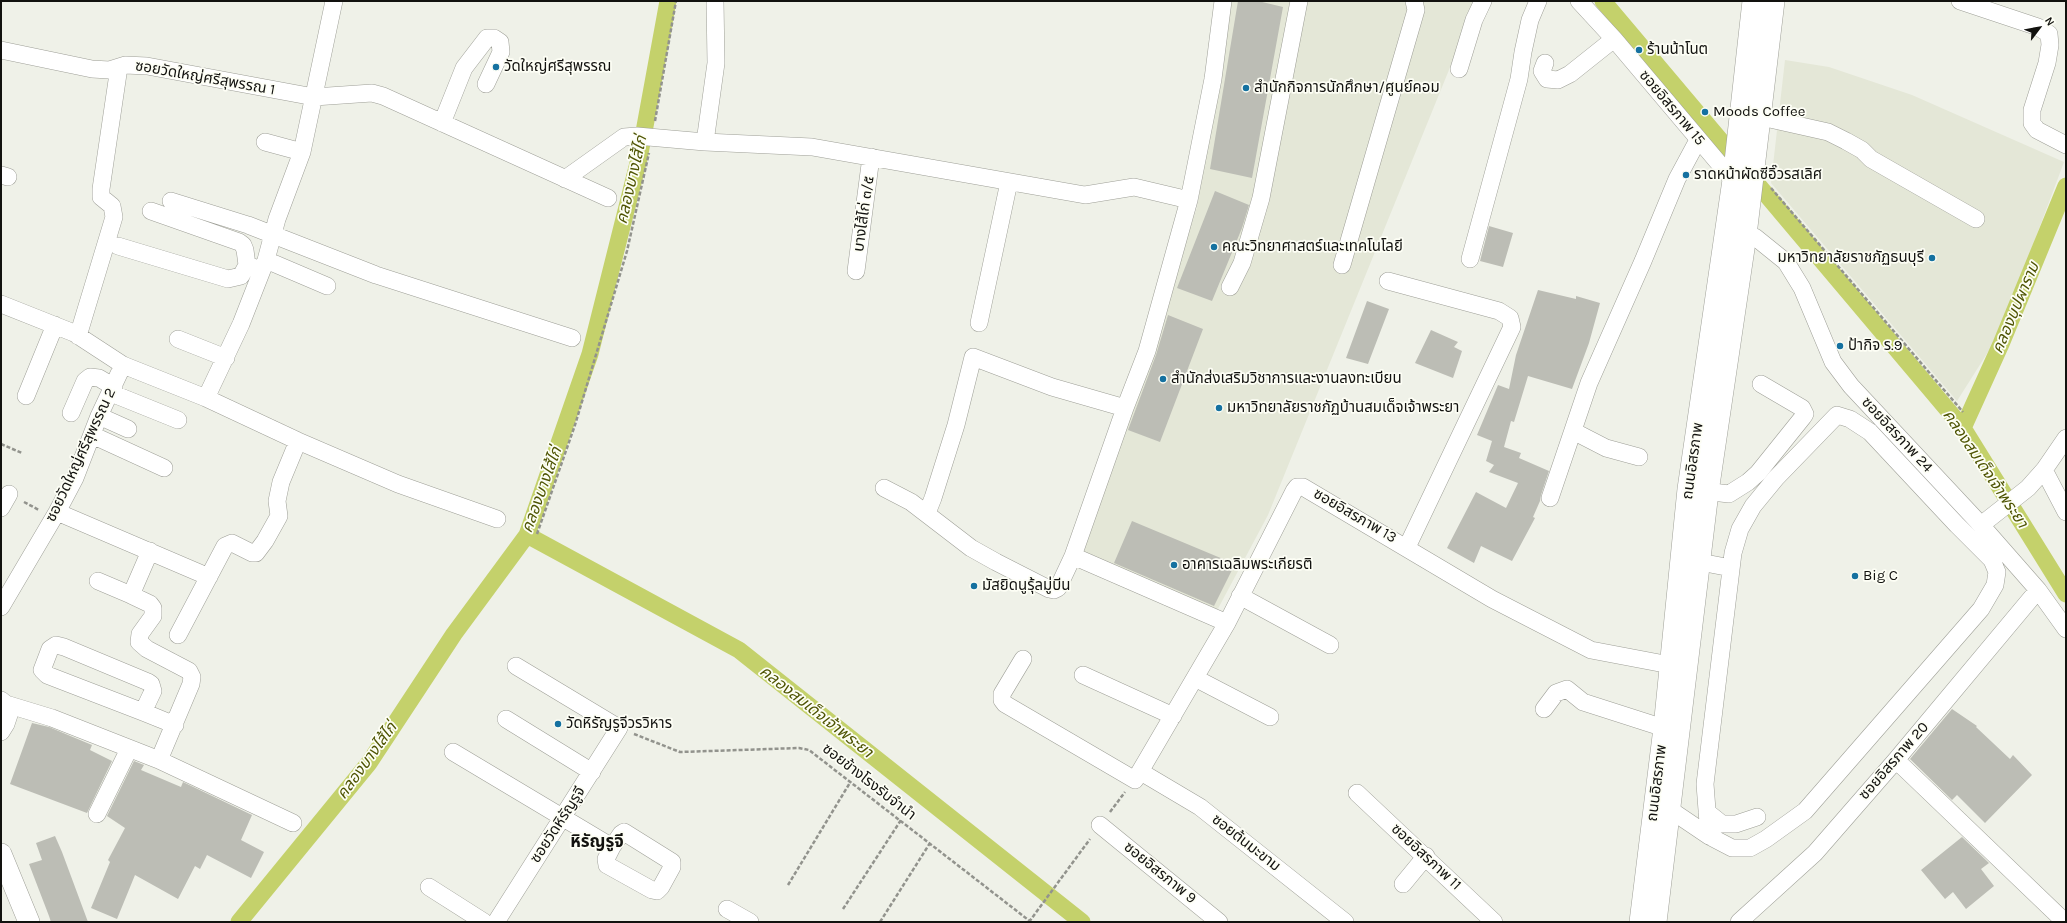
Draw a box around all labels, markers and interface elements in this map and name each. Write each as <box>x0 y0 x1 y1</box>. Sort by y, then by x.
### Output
north arrow <box>2019 8 2059 48</box>
text: N <box>2042 15 2057 28</box>
place label: ร้านน้าโนต <box>1647 41 1708 59</box>
marker: ร้านน้าโนต <box>1634 45 1644 55</box>
street label: ซอยวัดใหญ่ศรีสุพรรณ 1 <box>134 57 276 99</box>
place label: วัดใหญ่ศรีสุพรรณ <box>504 58 611 76</box>
marker: วัดใหญ่ศรีสุพรรณ <box>491 62 501 72</box>
street label: ซอยอิสรภาพ 15 <box>1635 67 1709 149</box>
place label: สำนักกิจการนักศึกษา/ศูนย์คอม <box>1254 79 1440 97</box>
marker: สำนักกิจการนักศึกษา/ศูนย์คอม <box>1241 83 1251 93</box>
place label: Moods Coffee <box>1713 103 1806 121</box>
marker: Moods Coffee <box>1700 107 1710 117</box>
water label: คลองบางไส้ไก่ <box>613 134 651 226</box>
place label: ราดหน้าผัดซีอิ๊วรสเลิศ <box>1694 166 1822 184</box>
marker: ราดหน้าผัดซีอิ๊วรสเลิศ <box>1681 170 1691 180</box>
street label: บางไส้ไก่ ๓/๕ <box>850 175 878 253</box>
place label: คณะวิทยาศาสตร์และเทคโนโลยี <box>1222 238 1403 256</box>
marker: คณะวิทยาศาสตร์และเทคโนโลยี <box>1209 242 1219 252</box>
place label: มหาวิทยาลัยราชภัฏธนบุรี <box>1777 249 1924 267</box>
marker: มหาวิทยาลัยราชภัฏธนบุรี <box>1927 253 1937 263</box>
water label: คลองบุปผาราม <box>1988 260 2044 356</box>
place label: ป้ากิจ ร.9 <box>1848 337 1902 355</box>
marker: ป้ากิจ ร.9 <box>1835 341 1845 351</box>
place label: สำนักส่งเสริมวิชาการและงานลงทะเบียน <box>1171 370 1402 388</box>
marker: สำนักส่งเสริมวิชาการและงานลงทะเบียน <box>1158 374 1168 384</box>
street label: ซอยวัดใหญ่ศรีสุพรรณ 2 <box>42 385 120 525</box>
street label: ซอยอิสรภาพ 24 <box>1857 394 1937 476</box>
place label: มหาวิทยาลัยราชภัฏบ้านสมเด็จเจ้าพระยา <box>1227 399 1459 417</box>
marker: มหาวิทยาลัยราชภัฏบ้านสมเด็จเจ้าพระยา <box>1214 403 1224 413</box>
water label: คลองสมเด็จเจ้าพระยา <box>1938 406 2032 532</box>
street label: ถนนอิสรภาพ <box>1679 421 1707 501</box>
water label: คลองบางไส้ไก่ <box>518 445 566 535</box>
street label: ซอยอิสรภาพ 13 <box>1310 485 1400 547</box>
place label: อาคารเฉลิมพระเกียรติ <box>1182 556 1312 574</box>
marker: อาคารเฉลิมพระเกียรติ <box>1169 560 1179 570</box>
place label: Big C <box>1863 567 1898 585</box>
marker: Big C <box>1850 571 1860 581</box>
place label: มัสยิดนูรุ้ลมู่บีน <box>982 577 1070 595</box>
marker: มัสยิดนูรุ้ลมู่บีน <box>969 581 979 591</box>
water label: คลองสมเด็จเจ้าพระยา <box>756 662 876 762</box>
place label: วัดหิรัญรูจีวรวิหาร <box>566 715 672 733</box>
street label: ซอยอิสรภาพ 20 <box>1855 718 1933 804</box>
water label: คลองบางไส้ไก่ <box>333 719 401 803</box>
marker: วัดหิรัญรูจีวรวิหาร <box>553 719 563 729</box>
street label: ซอยข้างโรงรับจำนำ <box>819 740 919 824</box>
street label: ถนนอิสรภาพ <box>1643 743 1671 823</box>
street label: ซอยวัดหิรัญรูจี <box>527 783 589 867</box>
street label: ซอยต้นมะขาม <box>1208 811 1284 875</box>
street label: ซอยอิสรภาพ 11 <box>1387 820 1465 894</box>
district label: หิรัญรูจี <box>570 832 624 852</box>
street label: ซอยอิสรภาพ 9 <box>1120 838 1200 908</box>

